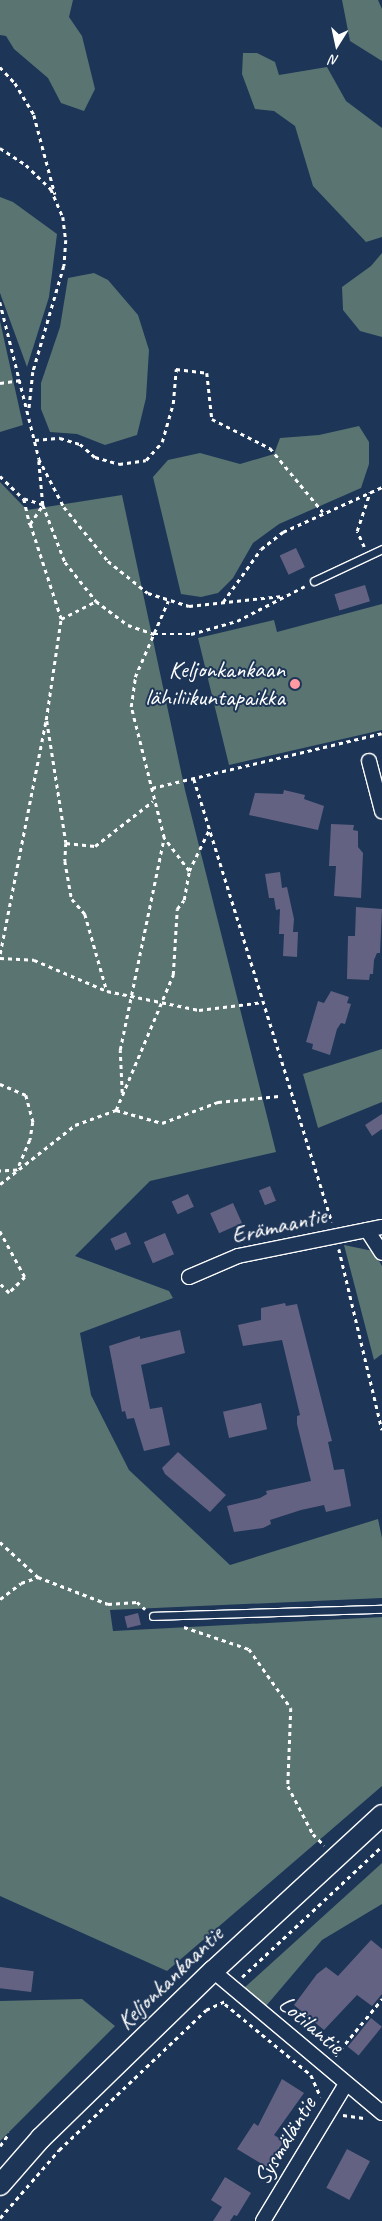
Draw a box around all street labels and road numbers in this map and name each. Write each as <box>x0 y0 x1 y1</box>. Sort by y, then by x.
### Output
street label: Erämaantie <box>229 1201 329 1251</box>
street label: Keljonkankaantie <box>111 1920 229 2036</box>
street label: Lotilantie <box>273 1989 349 2061</box>
street label: Sysmäläntie <box>248 2092 322 2190</box>

